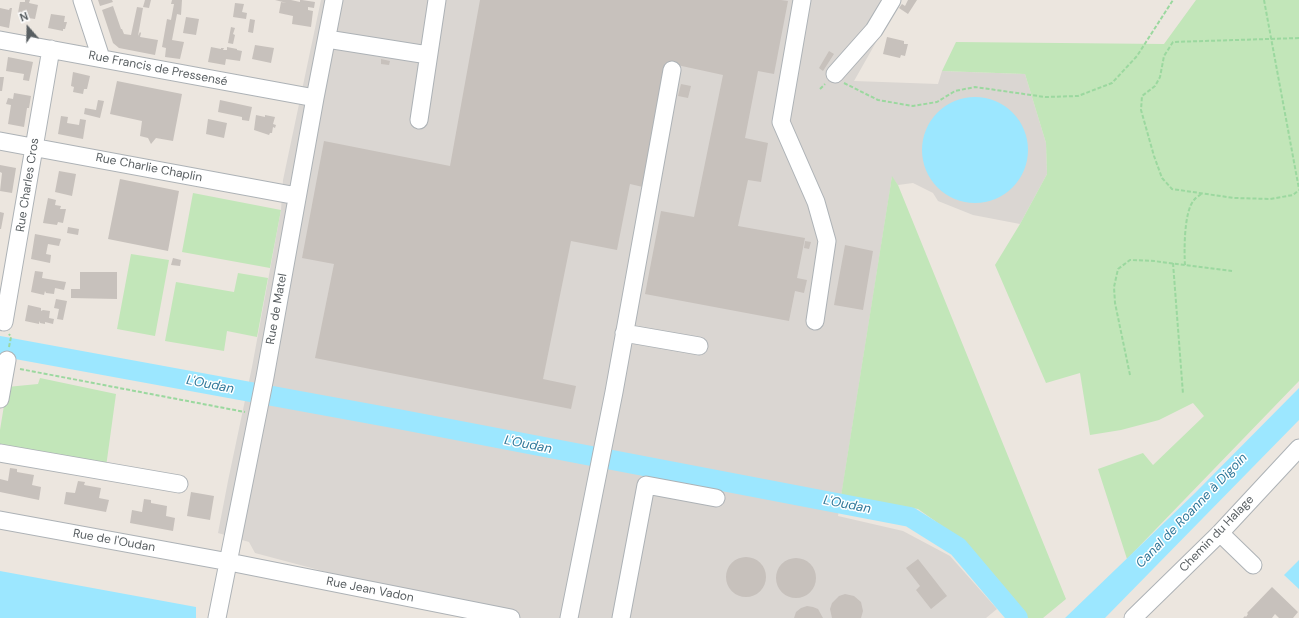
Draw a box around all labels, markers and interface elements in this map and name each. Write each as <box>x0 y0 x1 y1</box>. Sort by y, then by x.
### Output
north arrow <box>8 8 48 48</box>
text: N <box>18 9 30 25</box>
street label: Rue Francis de Pressensé <box>87 48 229 90</box>
street label: Rue Charles Cros <box>13 137 43 233</box>
street label: Rue Charlie Chaplin <box>95 151 203 185</box>
street label: Rue de Matel <box>264 272 290 346</box>
water label: L'Oudan <box>185 373 235 397</box>
water label: L'Oudan <box>503 433 553 457</box>
water label: Canal de Roanne à Digoin <box>1133 450 1251 572</box>
water label: L'Oudan <box>822 493 872 517</box>
street label: Chemin du Halage <box>1177 493 1257 575</box>
street label: Rue de l'Oudan <box>72 527 156 555</box>
street label: Rue Jean Vadon <box>325 574 415 606</box>

